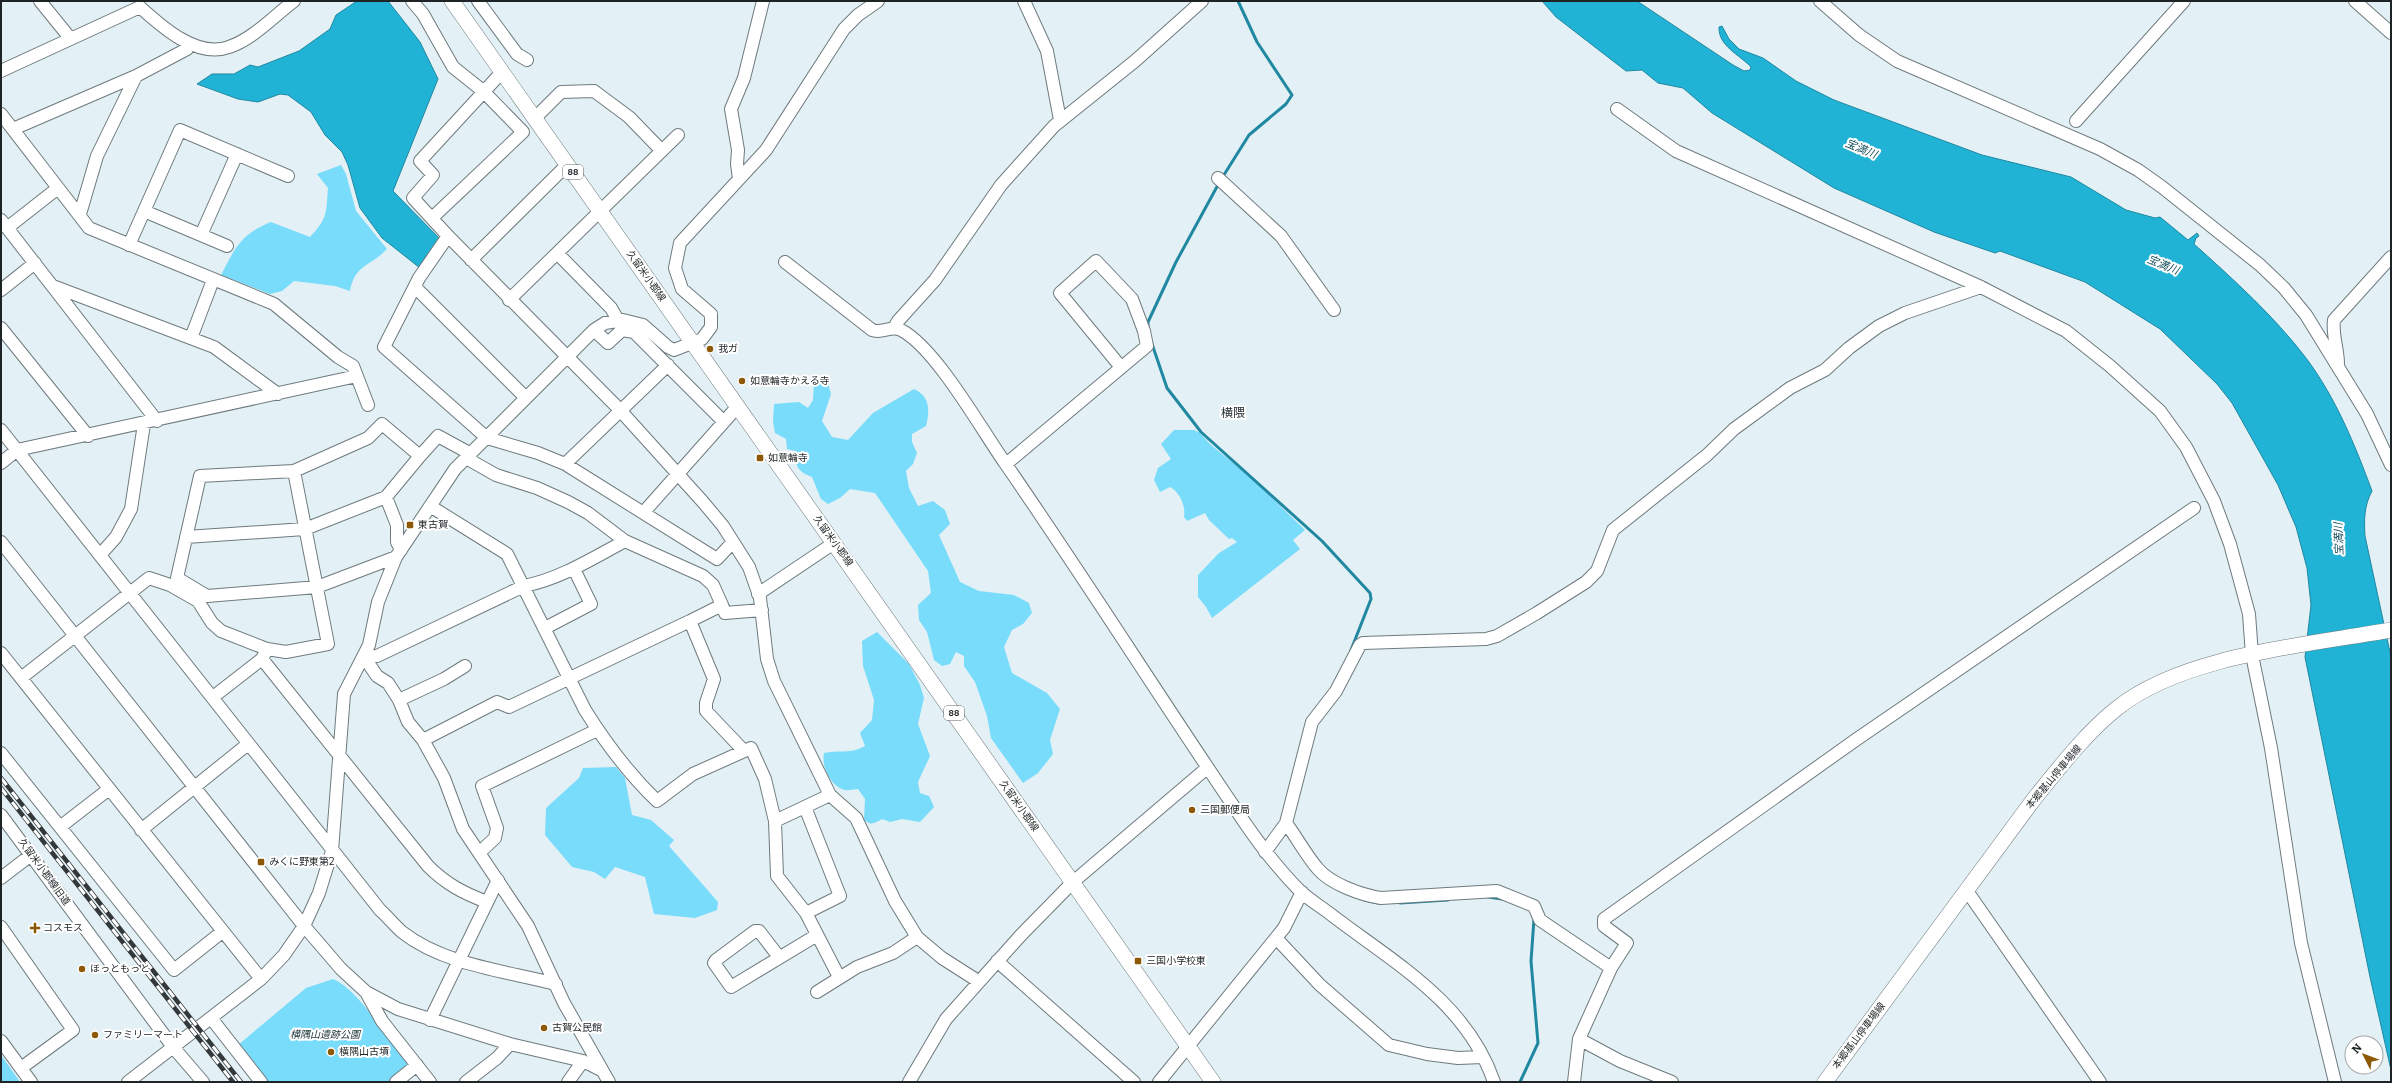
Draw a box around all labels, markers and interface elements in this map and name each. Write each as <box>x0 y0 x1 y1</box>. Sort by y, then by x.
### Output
water label: 宝満川 <box>1843 137 1880 162</box>
road number: 88 <box>563 165 583 179</box>
street label: 久留米小郡線 <box>624 248 668 304</box>
water label: 宝満川 <box>2145 253 2182 278</box>
place label: 我ガ <box>718 343 738 355</box>
marker: 我ガ <box>705 344 715 354</box>
place label: 如意輪寺かえる寺 <box>750 375 830 387</box>
marker: 如意輪寺かえる寺 <box>737 376 747 386</box>
district label: 横隈 <box>1221 406 1245 420</box>
place label: 如意輪寺 <box>768 452 808 464</box>
marker: 如意輪寺 <box>755 453 765 463</box>
street label: 久留米小郡線 <box>811 513 855 569</box>
place label: 東古賀 <box>418 519 448 531</box>
marker: 東古賀 <box>405 520 415 530</box>
water label: 宝満川 <box>2332 521 2346 556</box>
road number: 88 <box>944 706 964 720</box>
street label: 本郷基山停車場線 <box>2024 743 2084 811</box>
street label: 久留米小郡線 <box>997 778 1041 834</box>
place label: 三国郵便局 <box>1200 804 1250 816</box>
marker: 三国郵便局 <box>1187 805 1197 815</box>
street label: 久留米小郡線旧道 <box>16 836 72 908</box>
place label: みくに野東第2 <box>269 856 334 868</box>
marker: みくに野東第2 <box>256 857 266 867</box>
place label: コスモス <box>43 922 83 934</box>
marker: コスモス <box>30 923 40 933</box>
place label: 三国小学校東 <box>1146 955 1206 967</box>
marker: 三国小学校東 <box>1133 956 1143 966</box>
place label: ほっともっと <box>90 963 150 975</box>
marker: ほっともっと <box>77 964 87 974</box>
street label: 本郷基山停車場線 <box>1830 1000 1888 1072</box>
place label: 古賀公民館 <box>552 1022 602 1034</box>
marker: 古賀公民館 <box>539 1023 549 1033</box>
place label: ファミリーマート <box>103 1029 183 1041</box>
park label: 横隅山遺跡公園 <box>290 1029 362 1041</box>
marker: ファミリーマート <box>90 1030 100 1040</box>
north arrow <box>2344 1035 2384 1075</box>
text: N <box>2349 1041 2365 1056</box>
place label: 横隅山古墳 <box>339 1046 389 1058</box>
marker: 横隅山古墳 <box>326 1047 336 1057</box>

